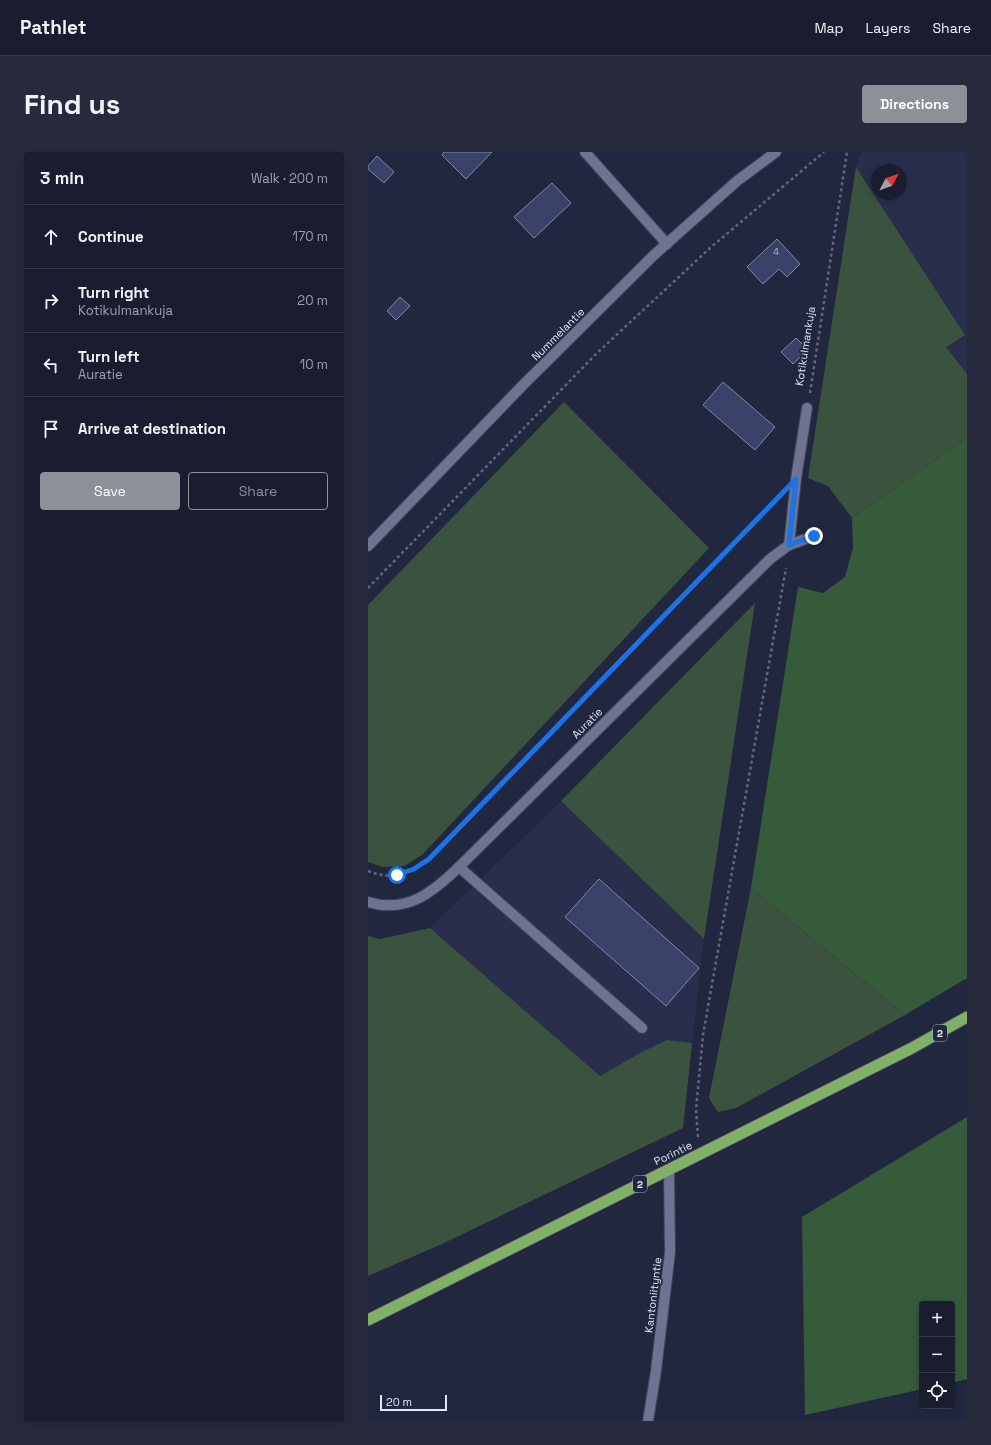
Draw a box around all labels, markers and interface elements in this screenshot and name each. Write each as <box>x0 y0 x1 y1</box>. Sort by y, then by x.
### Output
text: Pathlet <box>20 15 86 40</box>
text: Map <box>814 19 844 37</box>
text: Layers <box>866 19 910 37</box>
text: Share <box>932 19 971 37</box>
button: Directions <box>862 85 967 123</box>
text: Find us <box>24 86 121 122</box>
north arrow <box>871 164 907 200</box>
text: 3 min <box>40 167 84 189</box>
text: Walk · 200 m <box>251 170 328 187</box>
icon: ahead <box>40 226 62 248</box>
text: Continue <box>78 227 144 246</box>
text: 170 m <box>292 228 328 245</box>
house number: 4 <box>773 246 779 258</box>
text: Turn right <box>78 283 149 302</box>
icon: right <box>40 290 62 312</box>
text: 20 m <box>297 292 328 309</box>
text: Kotikulmankuja <box>78 302 173 319</box>
street label: Nummelantie <box>529 305 587 363</box>
street label: Kotikulmankuja <box>792 305 818 387</box>
text: Turn left <box>78 347 140 366</box>
icon: left <box>40 354 62 376</box>
text: 10 m <box>300 356 328 373</box>
text: Auratie <box>78 366 123 383</box>
icon: arrive <box>40 418 62 440</box>
text: Arrive at destination <box>78 419 226 438</box>
button: Save <box>40 472 180 510</box>
button: Share <box>188 472 328 510</box>
route end <box>805 527 823 545</box>
street label: Auratie <box>569 705 605 741</box>
route start <box>388 866 406 884</box>
road number: 2 <box>933 1025 947 1041</box>
street label: Porintie <box>652 1138 694 1168</box>
road number: 2 <box>633 1176 647 1192</box>
street label: Kantoniityntie <box>641 1256 665 1334</box>
map controls <box>919 1301 955 1409</box>
button: + <box>919 1301 955 1337</box>
button: − <box>919 1337 955 1373</box>
button: locate <box>919 1373 955 1409</box>
scale bar <box>380 1393 447 1412</box>
text: 20 m <box>386 1395 412 1409</box>

